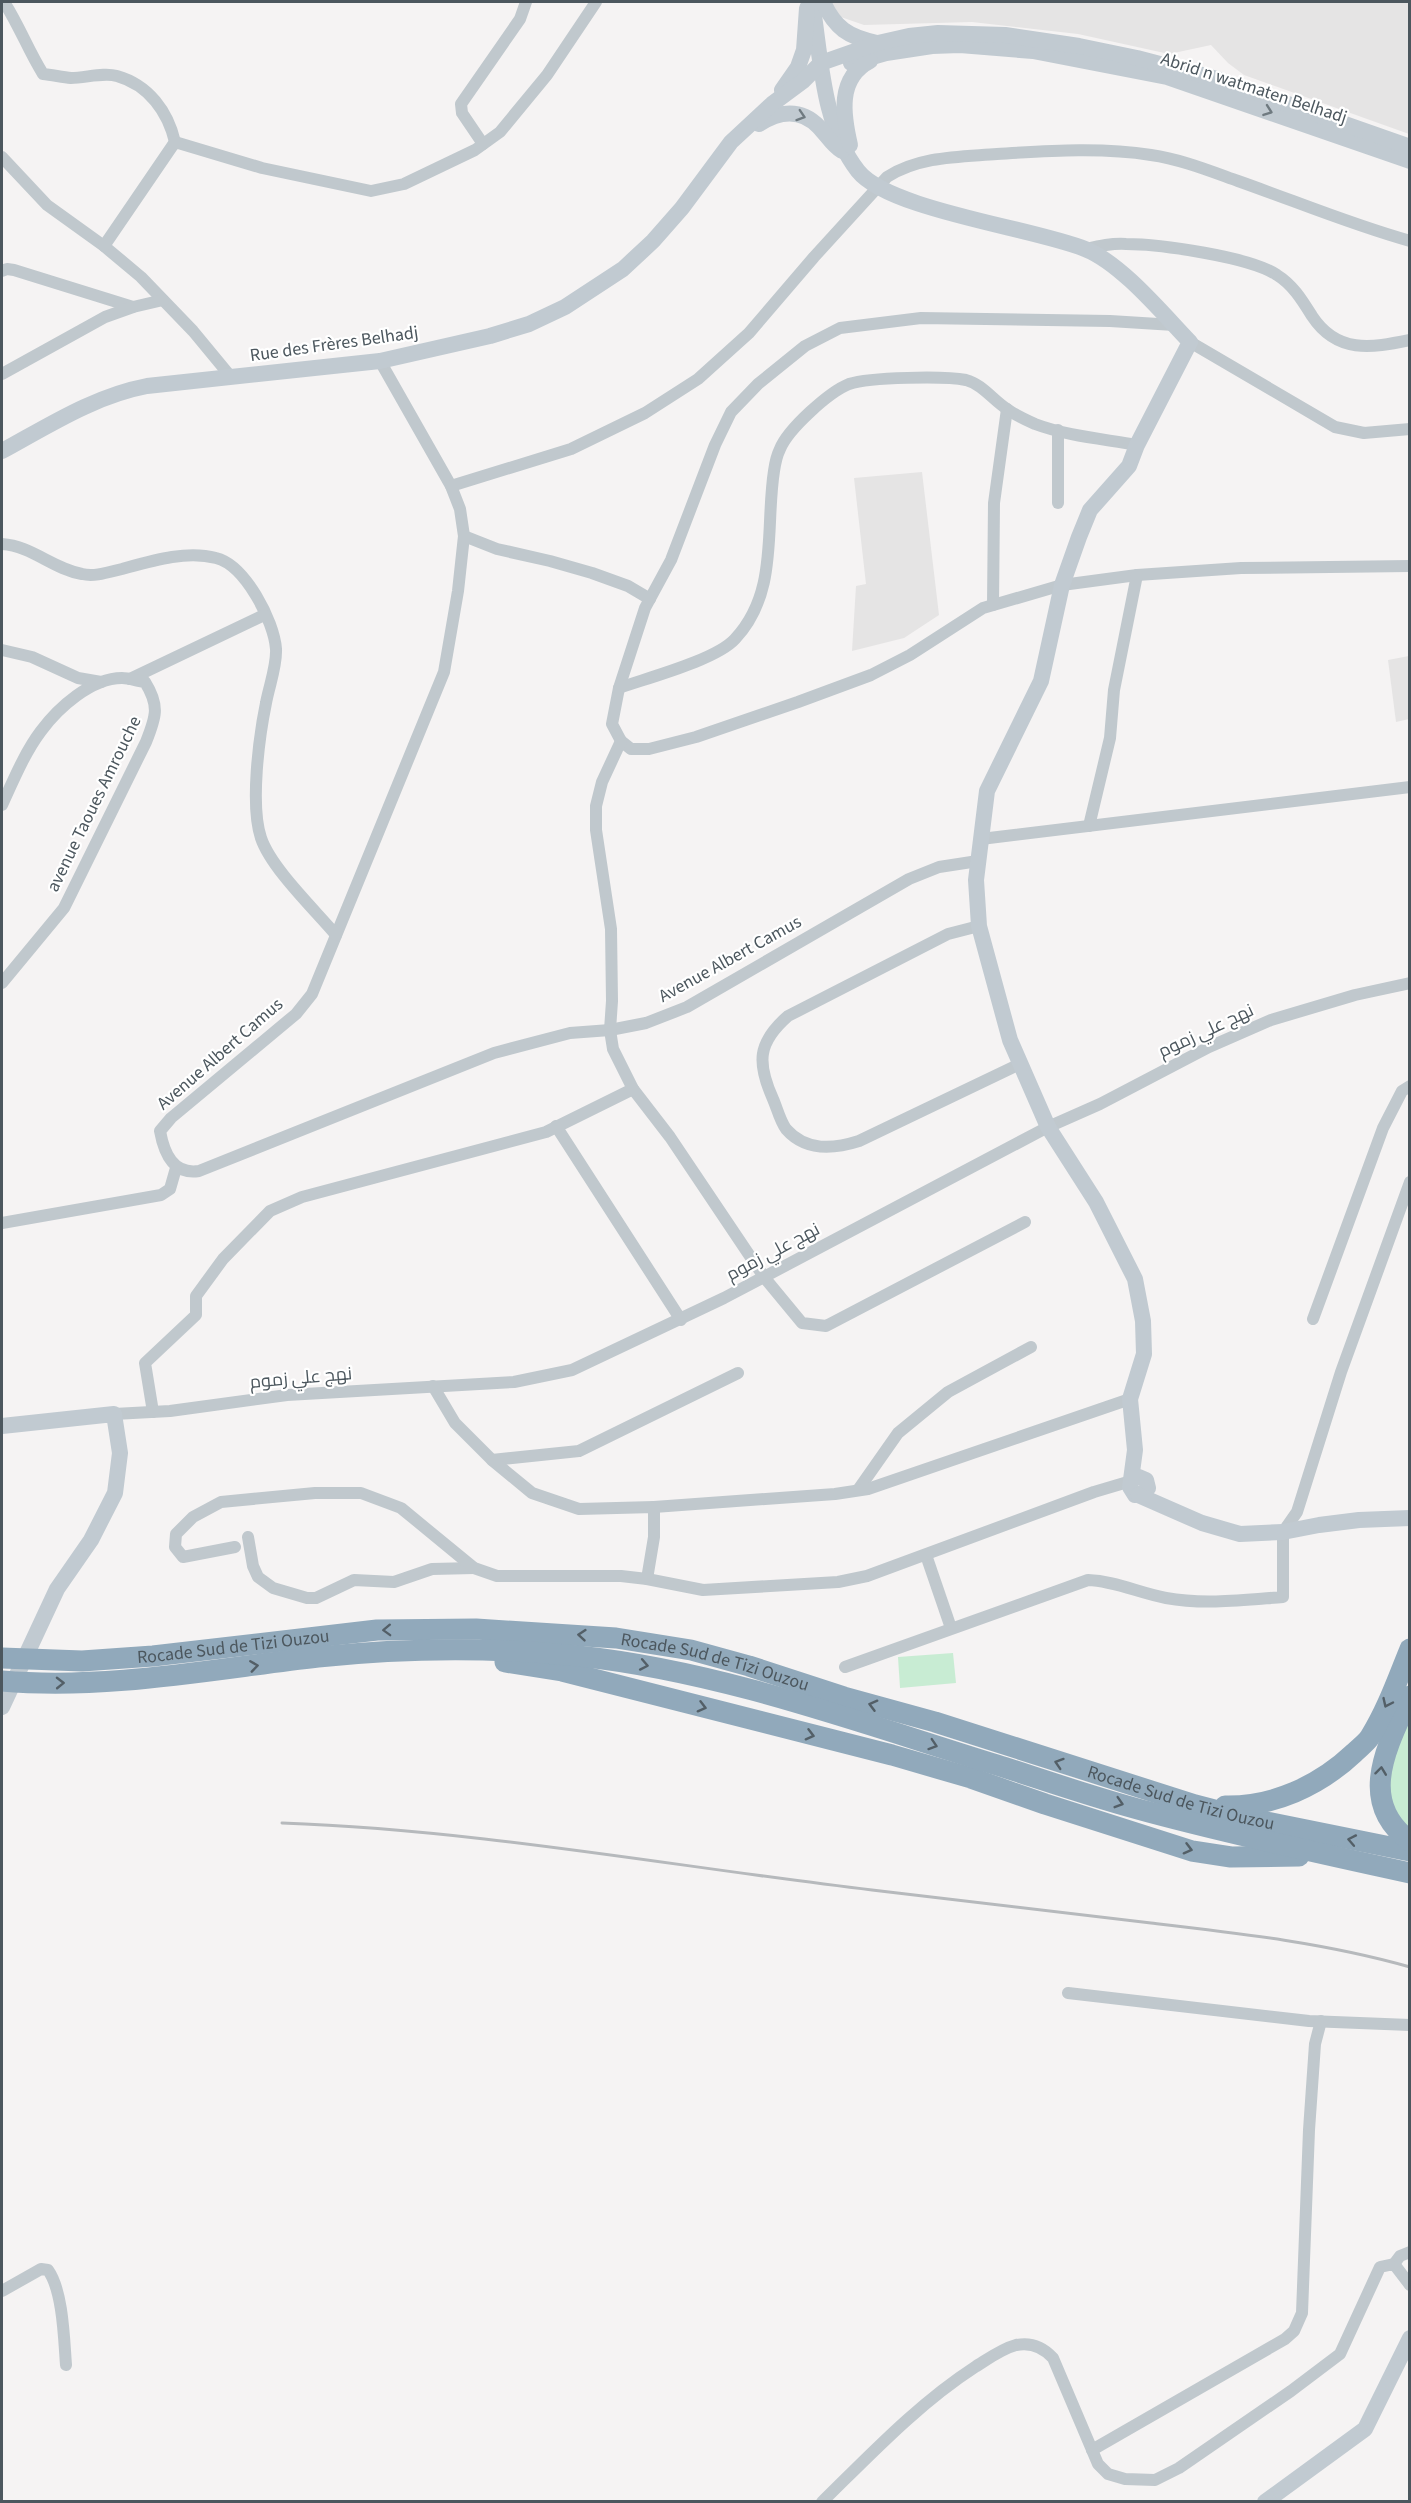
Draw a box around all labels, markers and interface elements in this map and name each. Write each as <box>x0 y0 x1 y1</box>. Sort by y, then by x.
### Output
street label: Abrid n watmaten Belhadj <box>1158 46 1350 130</box>
one-way arrow <box>1262 103 1273 116</box>
one-way arrow <box>795 109 806 122</box>
street label: Rue des Frères Belhadj <box>248 320 420 368</box>
street label: avenue Taoues Amrouche <box>41 712 148 896</box>
street label: Avenue Albert Camus <box>654 909 806 1009</box>
street label: Avenue Albert Camus <box>151 992 289 1116</box>
street label: نهج علي زموم <box>1154 998 1258 1065</box>
street label: نهج علي زموم <box>722 1217 825 1288</box>
street label: نهج علي زموم <box>249 1361 353 1396</box>
street label: Rocade Sud de Tizi Ouzou <box>136 1623 331 1670</box>
one-way arrow <box>383 1624 392 1636</box>
street label: Rocade Sud de Tizi Ouzou <box>619 1626 812 1697</box>
one-way arrow <box>578 1629 587 1642</box>
one-way arrow <box>638 1658 648 1671</box>
one-way arrow <box>249 1660 259 1673</box>
one-way arrow <box>55 1677 64 1689</box>
one-way arrow <box>1382 1696 1394 1707</box>
one-way arrow <box>697 1699 707 1712</box>
one-way arrow <box>868 1699 878 1712</box>
one-way arrow <box>804 1728 815 1740</box>
one-way arrow <box>927 1738 938 1750</box>
one-way arrow <box>1054 1757 1065 1770</box>
street label: Rocade Sud de Tizi Ouzou <box>1084 1759 1277 1836</box>
one-way arrow <box>1374 1766 1387 1776</box>
one-way arrow <box>1113 1796 1124 1808</box>
one-way arrow <box>1347 1834 1357 1847</box>
one-way arrow <box>1182 1842 1193 1854</box>

